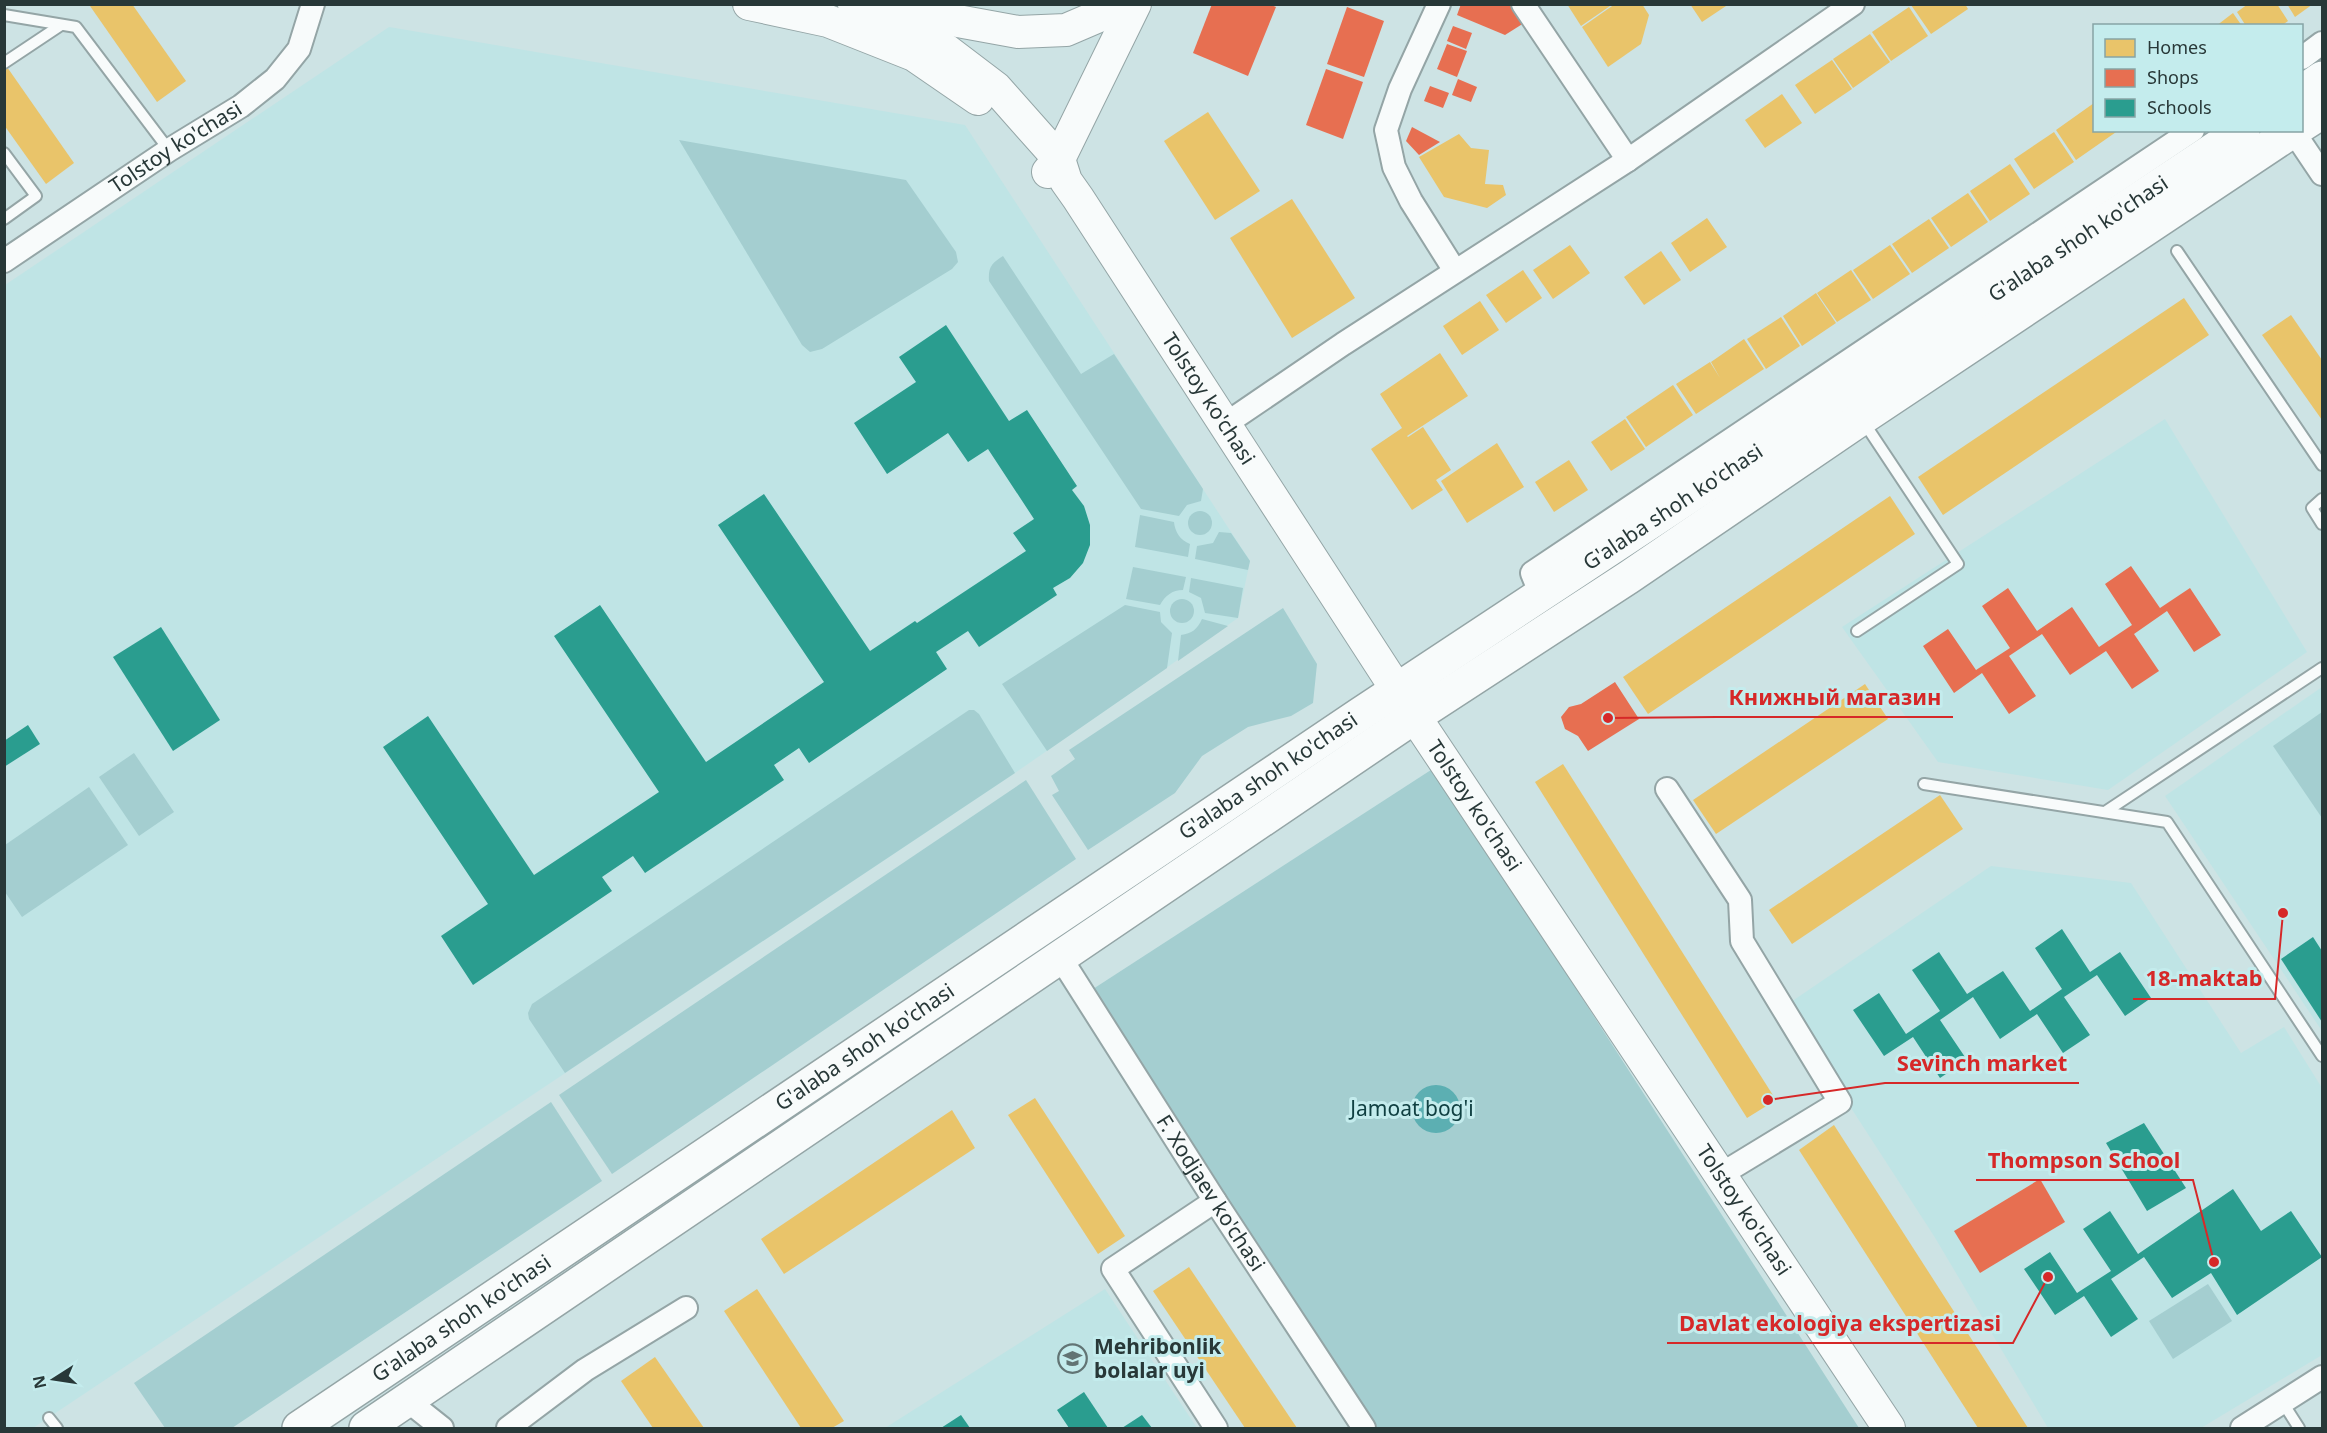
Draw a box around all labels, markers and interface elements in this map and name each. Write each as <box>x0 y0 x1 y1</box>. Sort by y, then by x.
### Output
legend <box>2093 24 2303 132</box>
text: Homes <box>2147 35 2207 59</box>
text: Shops <box>2147 65 2199 89</box>
street label: Tolstoy ko'chasi <box>103 94 247 199</box>
text: Schools <box>2147 95 2212 119</box>
street label: G'alaba shoh ko'chasi <box>1982 169 2173 308</box>
street label: Tolstoy ko'chasi <box>1156 327 1262 470</box>
street label: G'alaba shoh ko'chasi <box>1577 437 1768 576</box>
callout: Книжный магазин <box>1716 677 1953 717</box>
text: Книжный магазин <box>1728 681 1942 711</box>
street label: G'alaba shoh ko'chasi <box>1173 705 1363 846</box>
street label: Tolstoy ko'chasi <box>1421 734 1529 876</box>
callout: 18-maktab <box>2133 959 2275 999</box>
text: 18-maktab <box>2145 962 2263 992</box>
street label: G'alaba shoh ko'chasi <box>769 976 959 1117</box>
callout: Sevinch market <box>1885 1043 2079 1083</box>
text: Sevinch market <box>1897 1047 2067 1077</box>
park label: Jamoat bog'i <box>1348 1094 1474 1122</box>
street label: F. Xodjaev ko'chasi <box>1151 1109 1272 1276</box>
street label: Tolstoy ko'chasi <box>1691 1139 1798 1281</box>
callout: Thompson School <box>1976 1140 2193 1180</box>
text: Thompson School <box>1988 1144 2180 1174</box>
street label: G'alaba shoh ko'chasi <box>366 1248 556 1388</box>
callout: Davlat ekologiya ekspertizasi <box>1667 1303 2013 1343</box>
text: Davlat ekologiya ekspertizasi <box>1679 1307 2001 1337</box>
place label: Mehribonlik bolalar uyi <box>1094 1332 1222 1384</box>
school or university icon: Mehribonlik bolalar uyi <box>1057 1343 1089 1375</box>
north arrow <box>24 1349 84 1409</box>
text: N <box>27 1373 51 1391</box>

